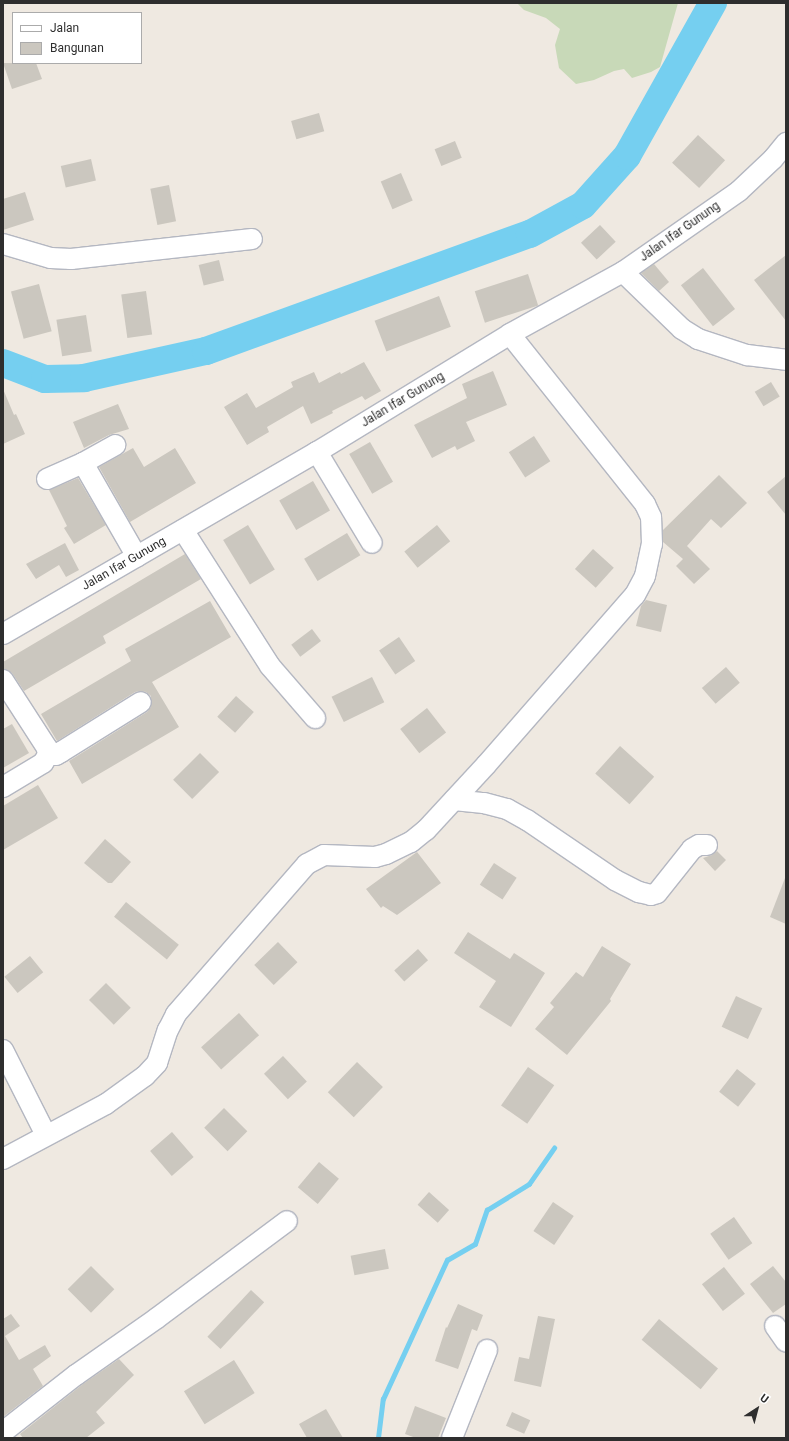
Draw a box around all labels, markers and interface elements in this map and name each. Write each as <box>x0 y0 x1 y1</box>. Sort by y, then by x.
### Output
legend <box>12 12 142 64</box>
text: Jalan <box>50 21 79 35</box>
text: Bangunan <box>50 41 104 55</box>
street label: Jalan Ifar Gunung <box>637 199 723 265</box>
street label: Jalan Ifar Gunung <box>359 369 447 431</box>
street label: Jalan Ifar Gunung <box>79 534 169 594</box>
north arrow <box>737 1389 777 1429</box>
text: U <box>758 1391 771 1406</box>

